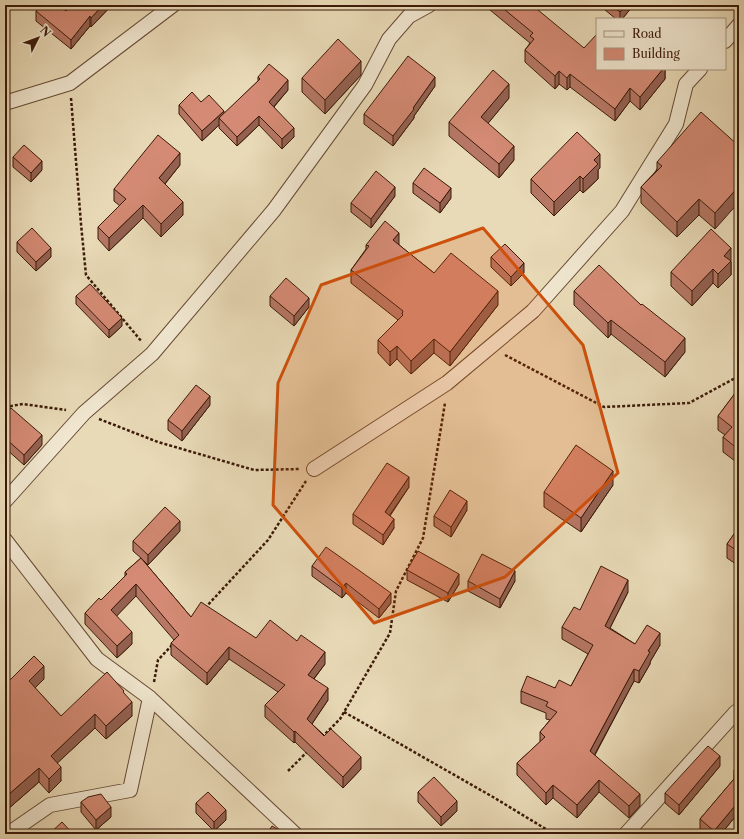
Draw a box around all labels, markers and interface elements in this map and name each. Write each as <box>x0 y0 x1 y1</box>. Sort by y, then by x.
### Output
north arrow <box>18 18 58 58</box>
legend <box>596 18 726 70</box>
text: N <box>37 23 54 40</box>
text: Road <box>632 26 662 41</box>
text: Building <box>632 46 680 61</box>

